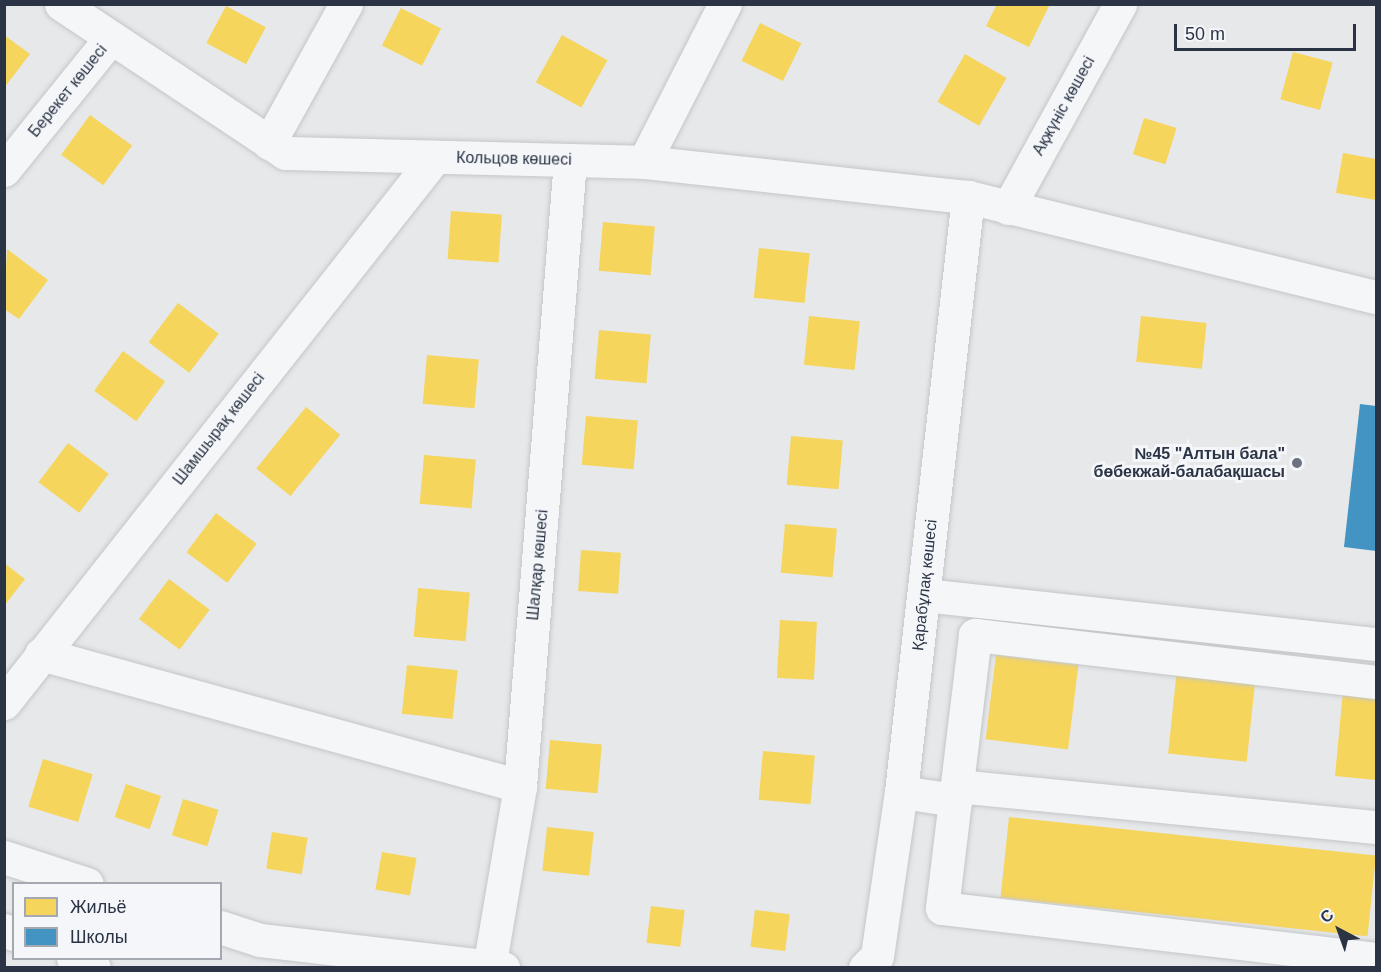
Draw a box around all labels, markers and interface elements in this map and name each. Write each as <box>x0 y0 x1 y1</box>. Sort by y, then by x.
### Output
scale bar <box>1177 12 1358 50</box>
text: 50 m <box>1185 24 1225 44</box>
street label: Берекет көшесі <box>25 41 111 141</box>
street label: Ақжүніс көшесі <box>1029 53 1099 159</box>
street label: Кольцов көшесі <box>456 148 572 170</box>
street label: Шамшырақ көшесі <box>169 369 269 489</box>
place label: №45 "Алтын бала" бөбекжай-балабақшасы <box>1094 444 1285 482</box>
marker: №45 "Алтын бала" бөбекжай-балабақшасы <box>1290 456 1304 470</box>
street label: Шалқар көшесі <box>524 509 552 621</box>
street label: Қарабұлақ көшесі <box>909 518 941 652</box>
legend <box>12 882 222 960</box>
text: Жильё <box>70 897 127 917</box>
north arrow <box>1309 900 1369 960</box>
text: С <box>1317 906 1337 926</box>
text: Школы <box>70 927 128 947</box>

